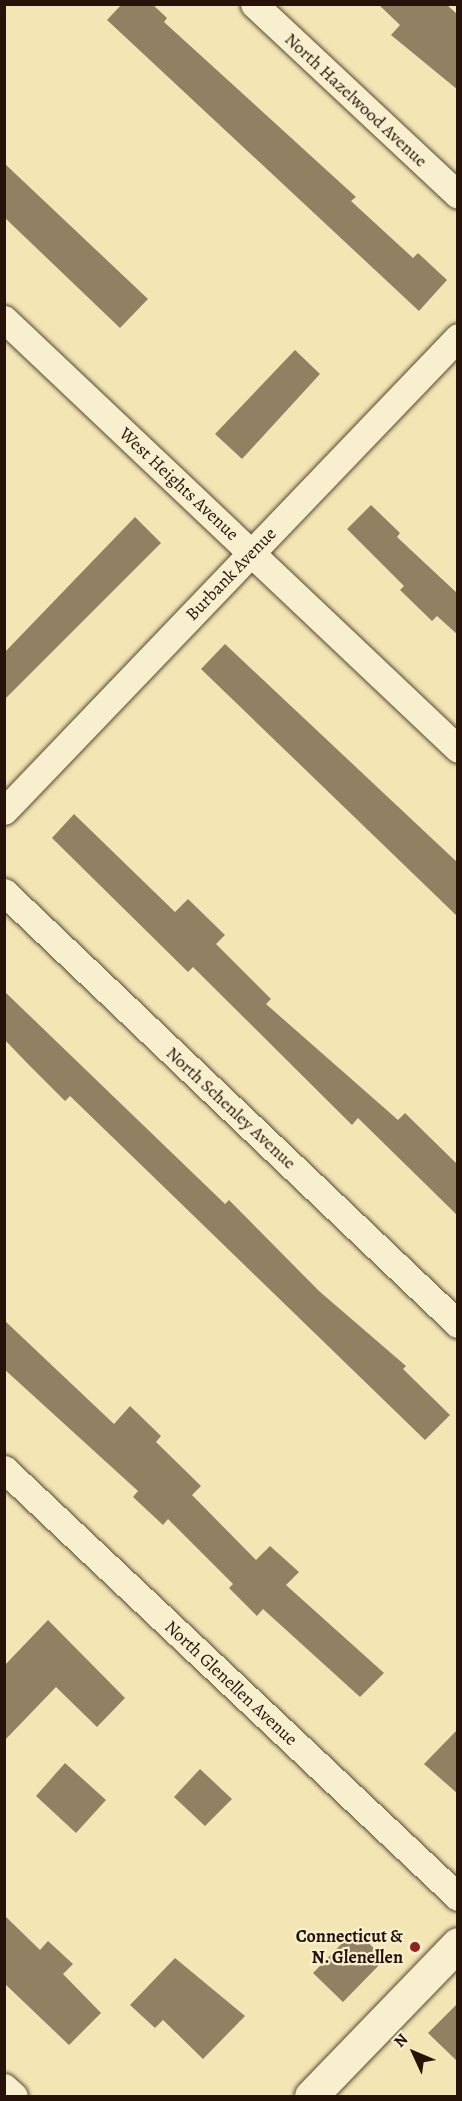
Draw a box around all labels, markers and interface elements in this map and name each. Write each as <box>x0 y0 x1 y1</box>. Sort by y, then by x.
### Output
street label: North Hazelwood Avenue <box>280 28 432 172</box>
street label: West Heights Avenue <box>115 423 243 545</box>
street label: Burbank Avenue <box>181 523 281 625</box>
street label: North Schenley Avenue <box>162 1042 300 1174</box>
street label: North Glenellen Avenue <box>160 1616 302 1750</box>
place label: Connecticut & N. Glenellen <box>296 1926 403 1968</box>
marker: Connecticut & N. Glenellen <box>408 1940 422 1954</box>
north arrow <box>384 2023 444 2083</box>
text: N <box>389 2029 413 2052</box>

